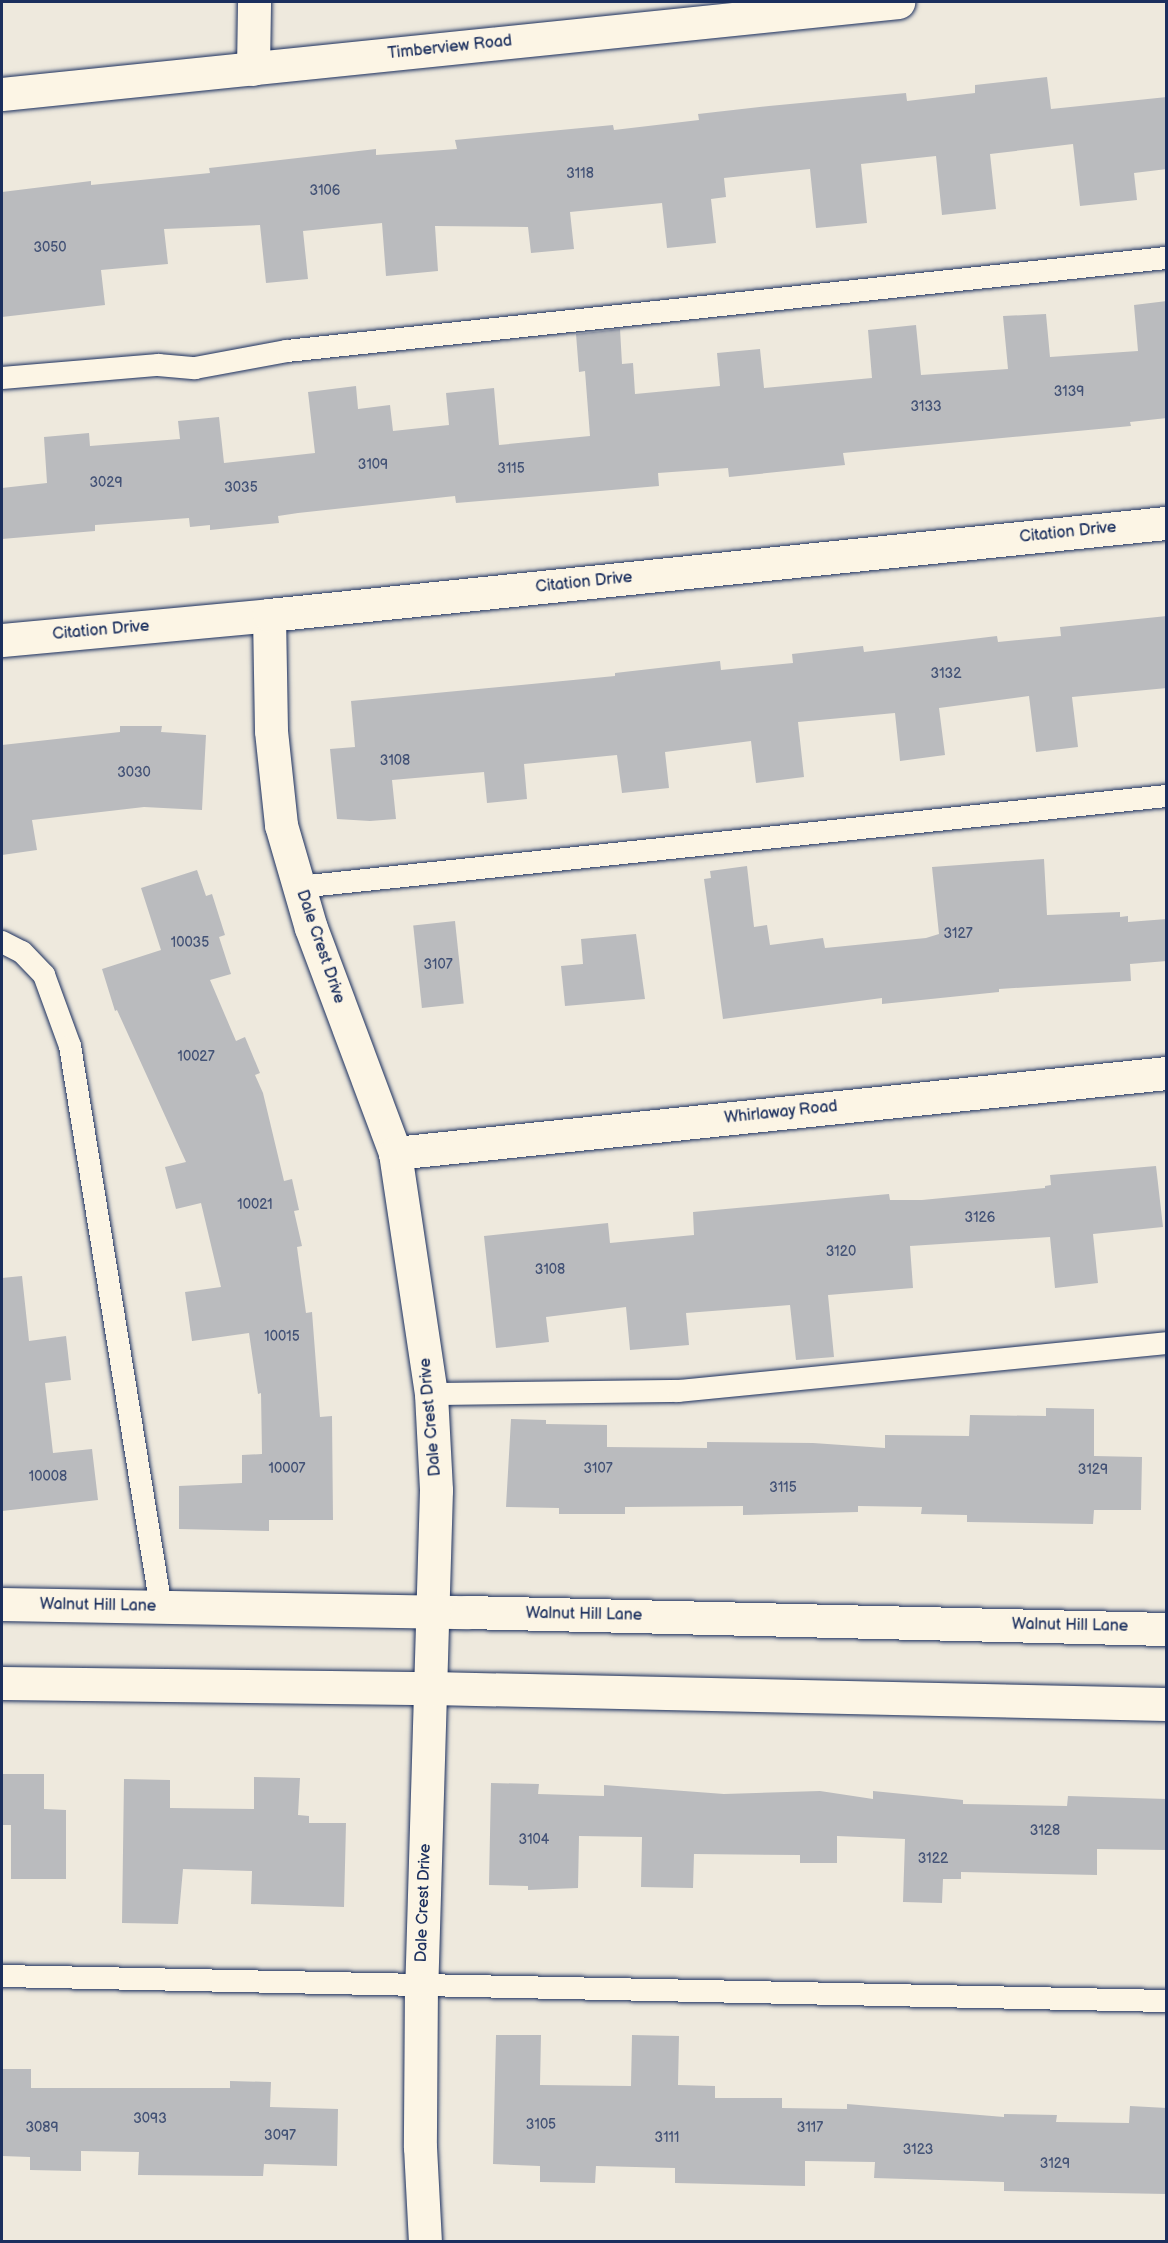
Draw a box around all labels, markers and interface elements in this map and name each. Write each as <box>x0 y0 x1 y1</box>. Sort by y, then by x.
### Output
street label: Timberview Road <box>387 32 513 64</box>
house number: 3118 <box>566 166 594 182</box>
house number: 3106 <box>310 183 340 199</box>
house number: 3050 <box>33 240 67 256</box>
house number: 3139 <box>1054 384 1084 400</box>
house number: 3133 <box>910 399 942 415</box>
house number: 3109 <box>358 457 388 473</box>
house number: 3115 <box>497 461 525 477</box>
house number: 3029 <box>89 475 123 491</box>
house number: 3035 <box>224 480 258 496</box>
street label: Citation Drive <box>1019 518 1117 548</box>
street label: Citation Drive <box>535 568 633 598</box>
street label: Citation Drive <box>52 617 150 645</box>
house number: 3132 <box>931 666 961 682</box>
house number: 3108 <box>380 753 410 769</box>
house number: 3030 <box>117 765 151 781</box>
street label: Dale Crest Drive <box>292 888 348 1006</box>
house number: 3127 <box>943 926 973 942</box>
house number: 10035 <box>171 935 209 951</box>
house number: 3107 <box>423 957 453 973</box>
house number: 10027 <box>177 1049 215 1065</box>
street label: Whirlaway Road <box>723 1097 839 1129</box>
house number: 10021 <box>237 1197 273 1213</box>
house number: 3126 <box>965 1210 995 1226</box>
house number: 3120 <box>826 1244 856 1260</box>
house number: 3108 <box>535 1262 565 1278</box>
house number: 10015 <box>264 1329 300 1345</box>
street label: Dale Crest Drive <box>416 1357 446 1477</box>
house number: 10007 <box>269 1461 305 1477</box>
house number: 3107 <box>583 1461 613 1477</box>
house number: 3129 <box>1078 1462 1108 1478</box>
house number: 10008 <box>29 1469 67 1485</box>
house number: 3115 <box>769 1480 797 1496</box>
street label: Walnut Hill Lane <box>40 1595 156 1617</box>
street label: Walnut Hill Lane <box>526 1604 642 1626</box>
street label: Walnut Hill Lane <box>1012 1615 1128 1637</box>
house number: 3128 <box>1030 1823 1060 1839</box>
house number: 3104 <box>519 1832 549 1848</box>
street label: Dale Crest Drive <box>412 1843 436 1963</box>
house number: 3122 <box>918 1851 948 1867</box>
house number: 3093 <box>133 2111 167 2127</box>
house number: 3105 <box>526 2117 556 2133</box>
house number: 3089 <box>25 2120 59 2136</box>
house number: 3117 <box>797 2120 823 2136</box>
house number: 3097 <box>264 2128 296 2144</box>
house number: 3111 <box>655 2130 679 2146</box>
house number: 3123 <box>903 2142 933 2158</box>
house number: 3129 <box>1040 2156 1070 2172</box>

